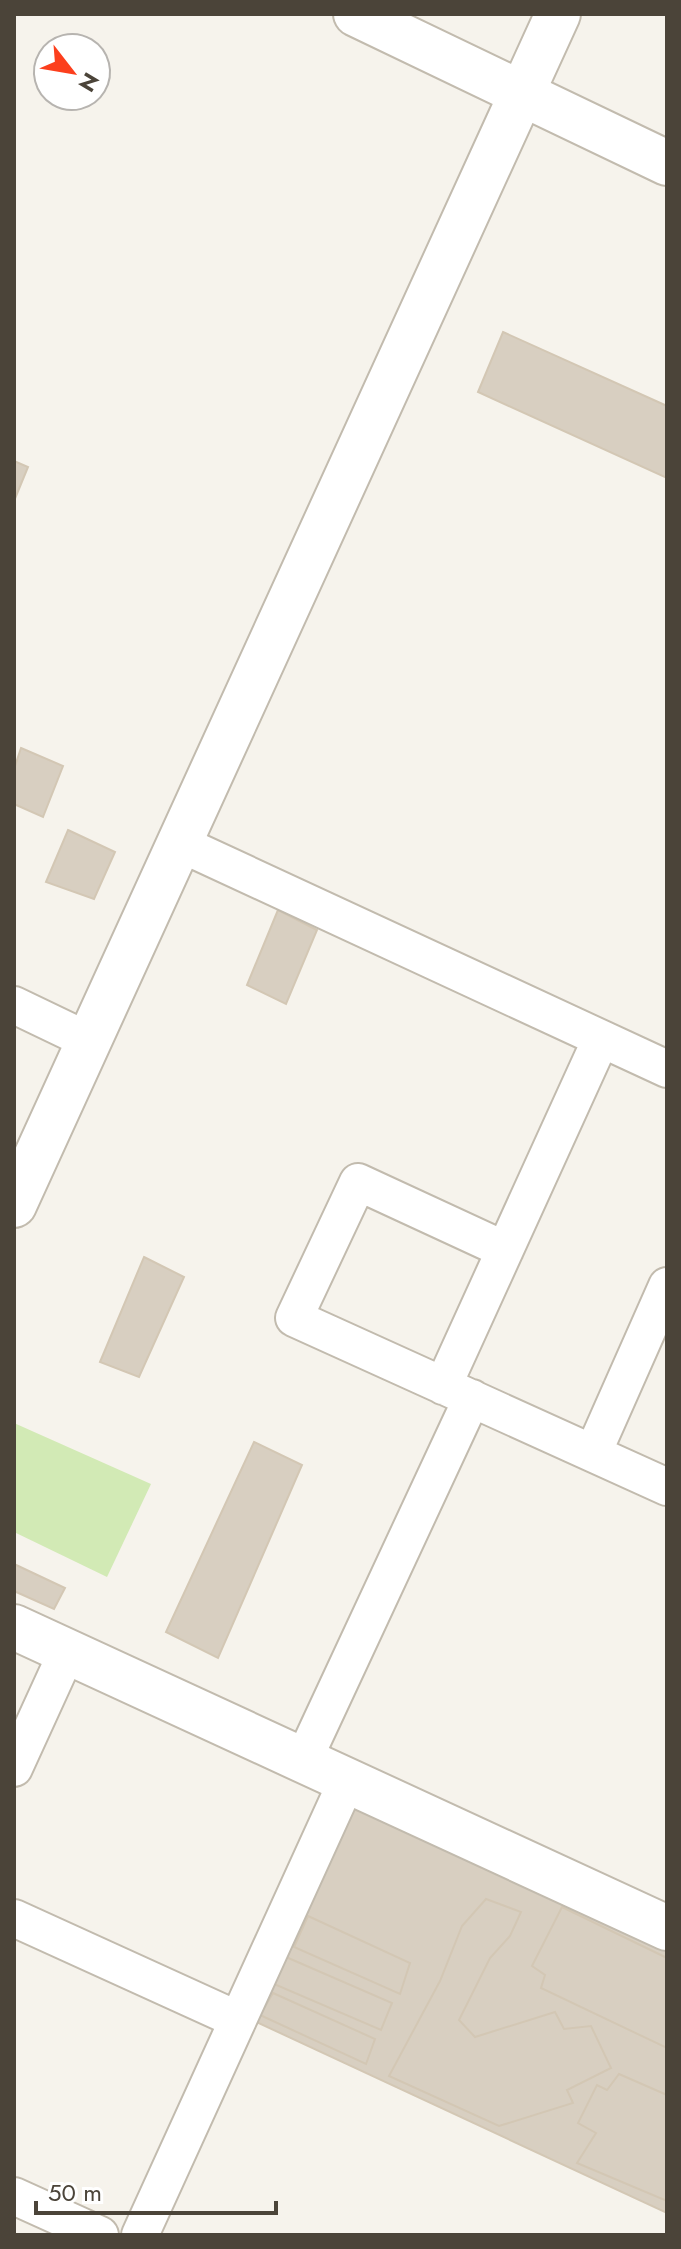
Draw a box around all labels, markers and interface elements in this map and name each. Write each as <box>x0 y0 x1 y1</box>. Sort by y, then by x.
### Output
north arrow <box>32 32 112 112</box>
text: N <box>71 67 107 98</box>
scale bar <box>36 2165 276 2215</box>
text: 50 m <box>48 2175 102 2210</box>

